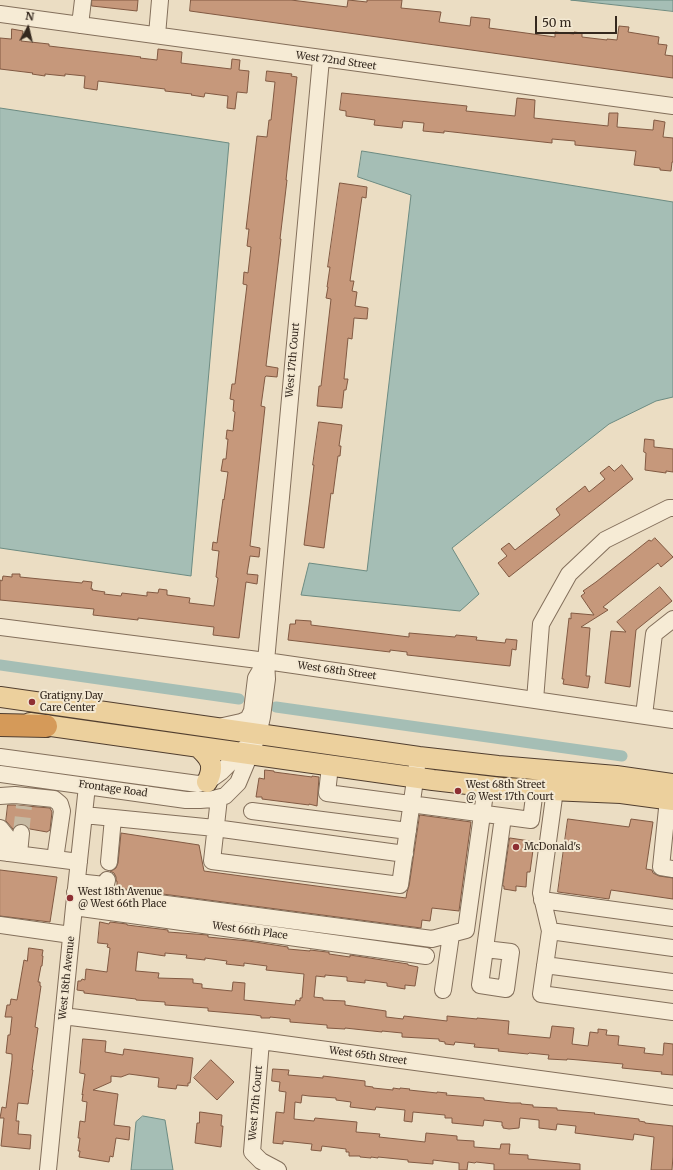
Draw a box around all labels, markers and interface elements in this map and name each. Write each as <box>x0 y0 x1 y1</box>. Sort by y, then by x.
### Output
north arrow <box>8 8 48 48</box>
scale bar <box>537 8 619 34</box>
text: N <box>24 9 35 24</box>
text: 50 m <box>542 15 571 30</box>
street label: West 72nd Street <box>295 49 377 73</box>
street label: West 17th Court <box>284 322 302 398</box>
street label: West 68th Street <box>297 660 377 682</box>
place label: Gratigny Day Care Center <box>40 690 103 714</box>
marker: Gratigny Day Care Center <box>27 697 37 707</box>
street label: Frontage Road <box>78 778 148 800</box>
place label: West 68th Street @ West 17th Court <box>466 779 554 802</box>
marker: West 68th Street @ West 17th Court <box>453 786 463 796</box>
place label: McDonald's <box>524 841 580 853</box>
marker: McDonald's <box>511 842 521 852</box>
place label: West 18th Avenue @ West 66th Place <box>78 886 166 910</box>
marker: West 18th Avenue @ West 66th Place <box>65 893 75 903</box>
street label: West 66th Place <box>212 920 288 942</box>
street label: West 18th Avenue <box>57 936 77 1020</box>
street label: West 65th Street <box>328 1045 408 1067</box>
street label: West 17th Court <box>247 1065 265 1141</box>

